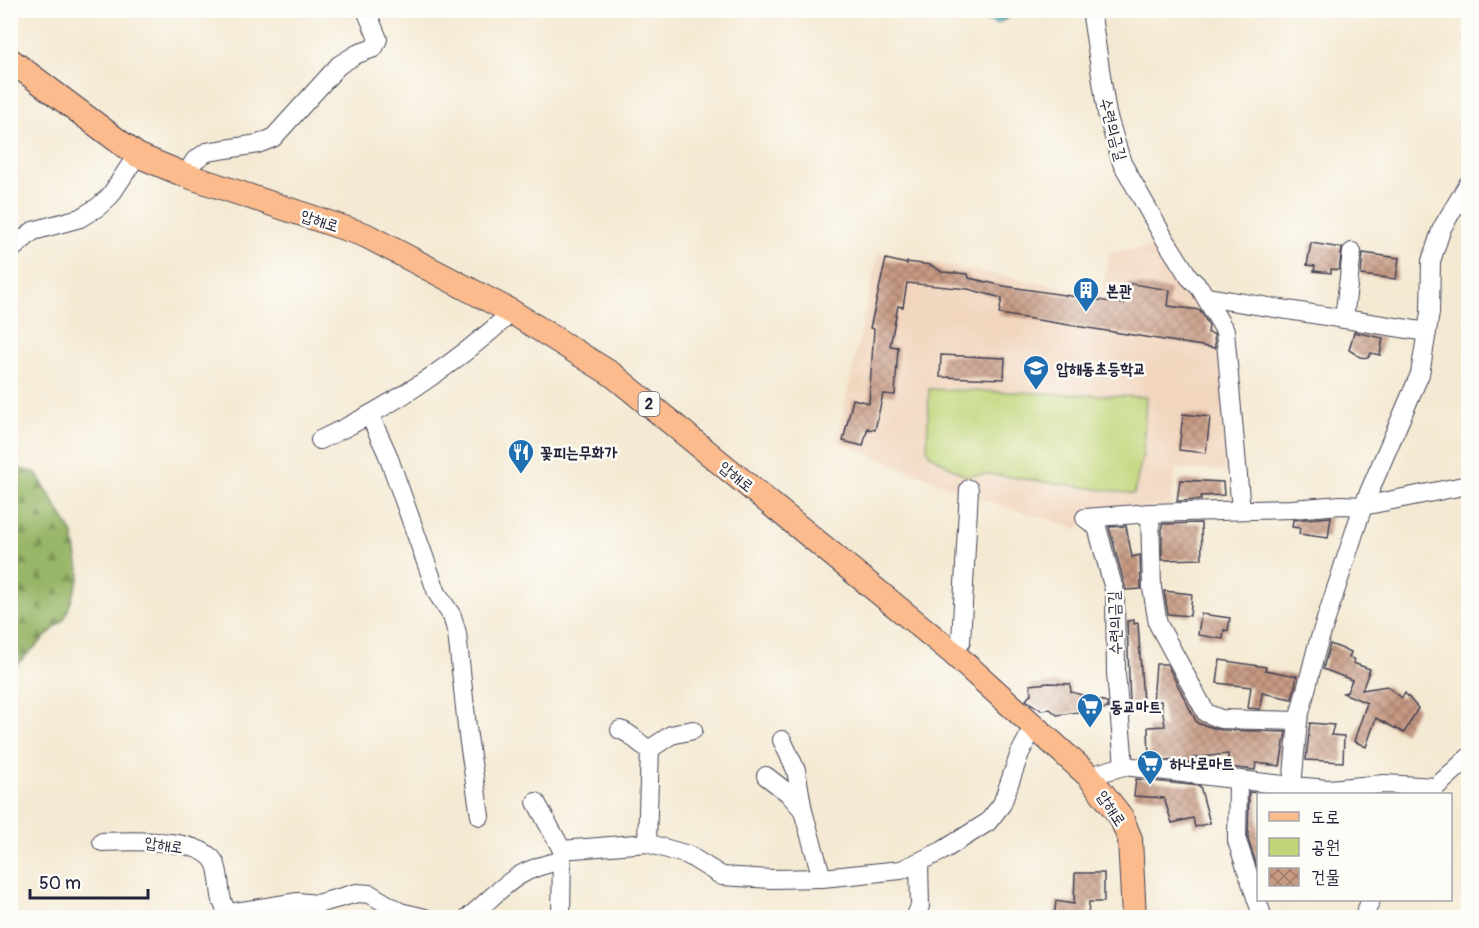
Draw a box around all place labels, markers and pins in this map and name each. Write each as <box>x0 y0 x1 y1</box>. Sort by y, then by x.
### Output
building icon: 본관 <box>1071 275 1101 313</box>
place label: 본관 <box>1106 281 1132 301</box>
school or university icon: 압해동초등학교 <box>1021 353 1051 391</box>
place label: 압해동초등학교 <box>1056 359 1146 379</box>
restaurant icon: 꽃피는무화가 <box>506 437 536 475</box>
place label: 꽃피는무화가 <box>540 443 617 463</box>
supermarket icon: 동교마트 <box>1075 691 1105 729</box>
place label: 동교마트 <box>1110 697 1162 717</box>
supermarket icon: 하나로마트 <box>1135 748 1165 786</box>
place label: 하나로마트 <box>1169 754 1235 774</box>

